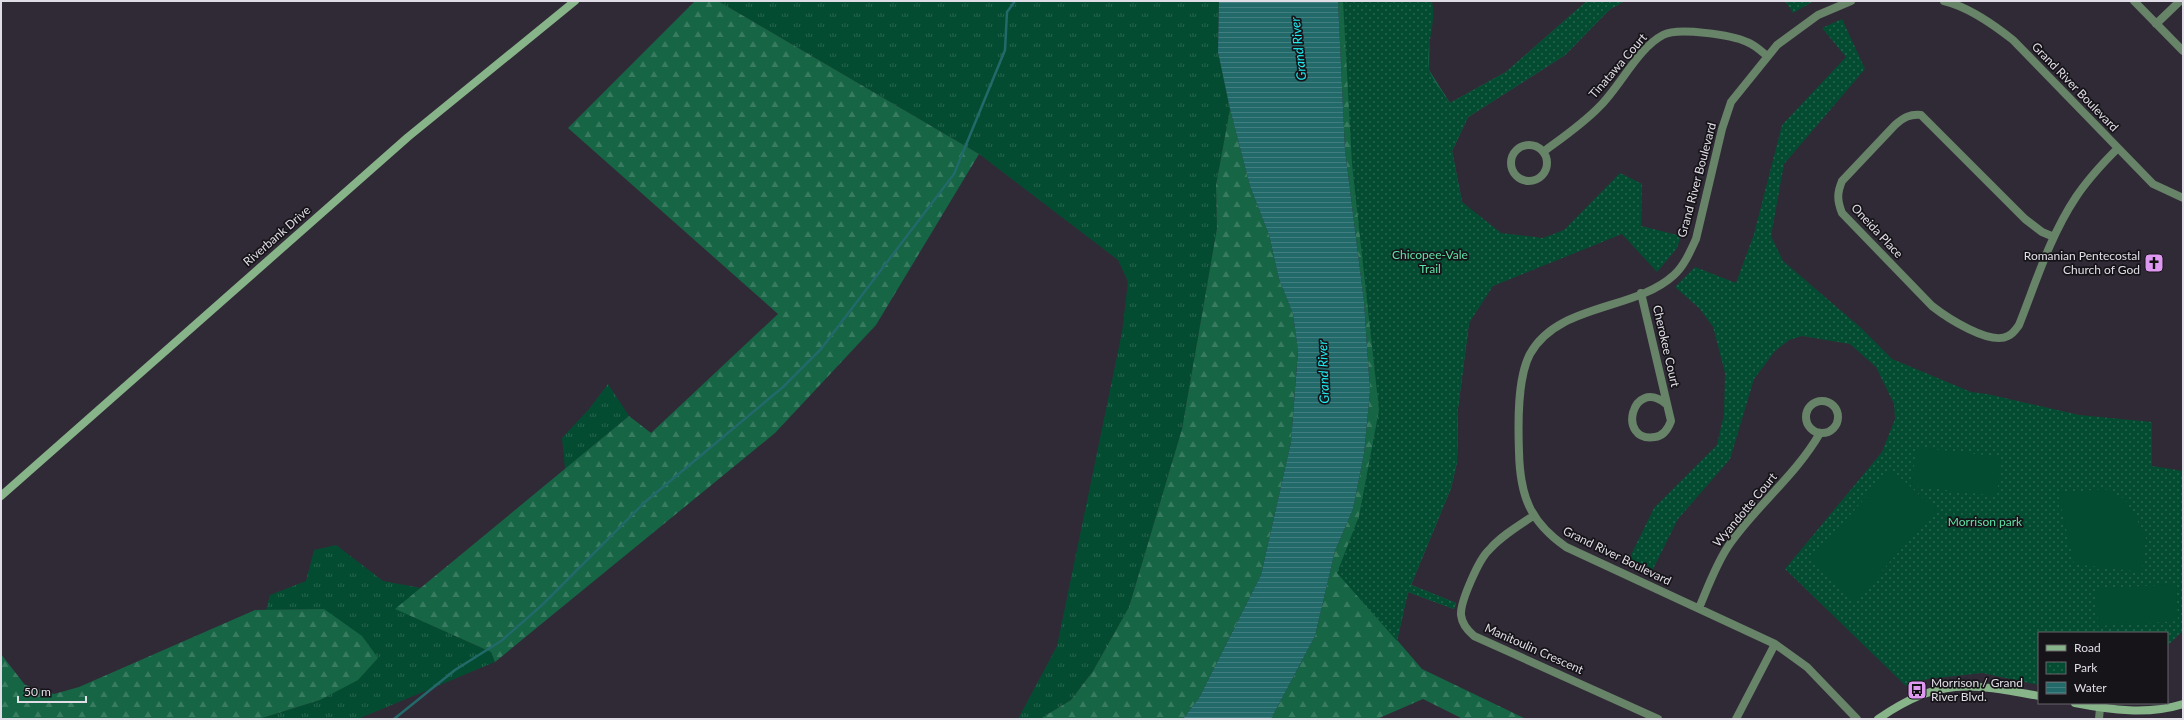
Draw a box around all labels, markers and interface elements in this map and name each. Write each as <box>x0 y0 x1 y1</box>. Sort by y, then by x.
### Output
water label: Grand River <box>1287 16 1309 81</box>
street label: Tinatawa Court <box>1585 30 1650 101</box>
street label: Grand River Boulevard <box>2029 39 2122 134</box>
street label: Grand River Boulevard <box>1674 121 1719 239</box>
street label: Oneida Place <box>1848 200 1906 261</box>
street label: Riverbank Drive <box>240 202 313 269</box>
park label: Chicopee-Vale Trail <box>1392 247 1468 276</box>
place label: Romanian Pentecostal Church of God <box>2024 248 2140 277</box>
church icon: Romanian Pentecostal Church of God <box>2143 252 2165 274</box>
street label: Cherokee Court <box>1650 303 1683 389</box>
water label: Grand River <box>1314 339 1332 404</box>
street label: Wyandotte Court <box>1709 469 1780 550</box>
park label: Morrison park <box>1948 514 2023 529</box>
street label: Grand River Boulevard <box>1561 523 1674 588</box>
street label: Manitoulin Crescent <box>1483 620 1586 677</box>
legend <box>2038 632 2168 704</box>
text: Road <box>2074 640 2101 655</box>
text: Park <box>2074 660 2098 675</box>
place label: Morrison / Grand River Blvd. <box>1931 675 2023 704</box>
scale bar <box>18 678 86 704</box>
bus stop icon: Morrison / Grand River Blvd. <box>1906 679 1928 701</box>
text: Water <box>2074 680 2107 695</box>
text: 50 m <box>24 684 51 699</box>

